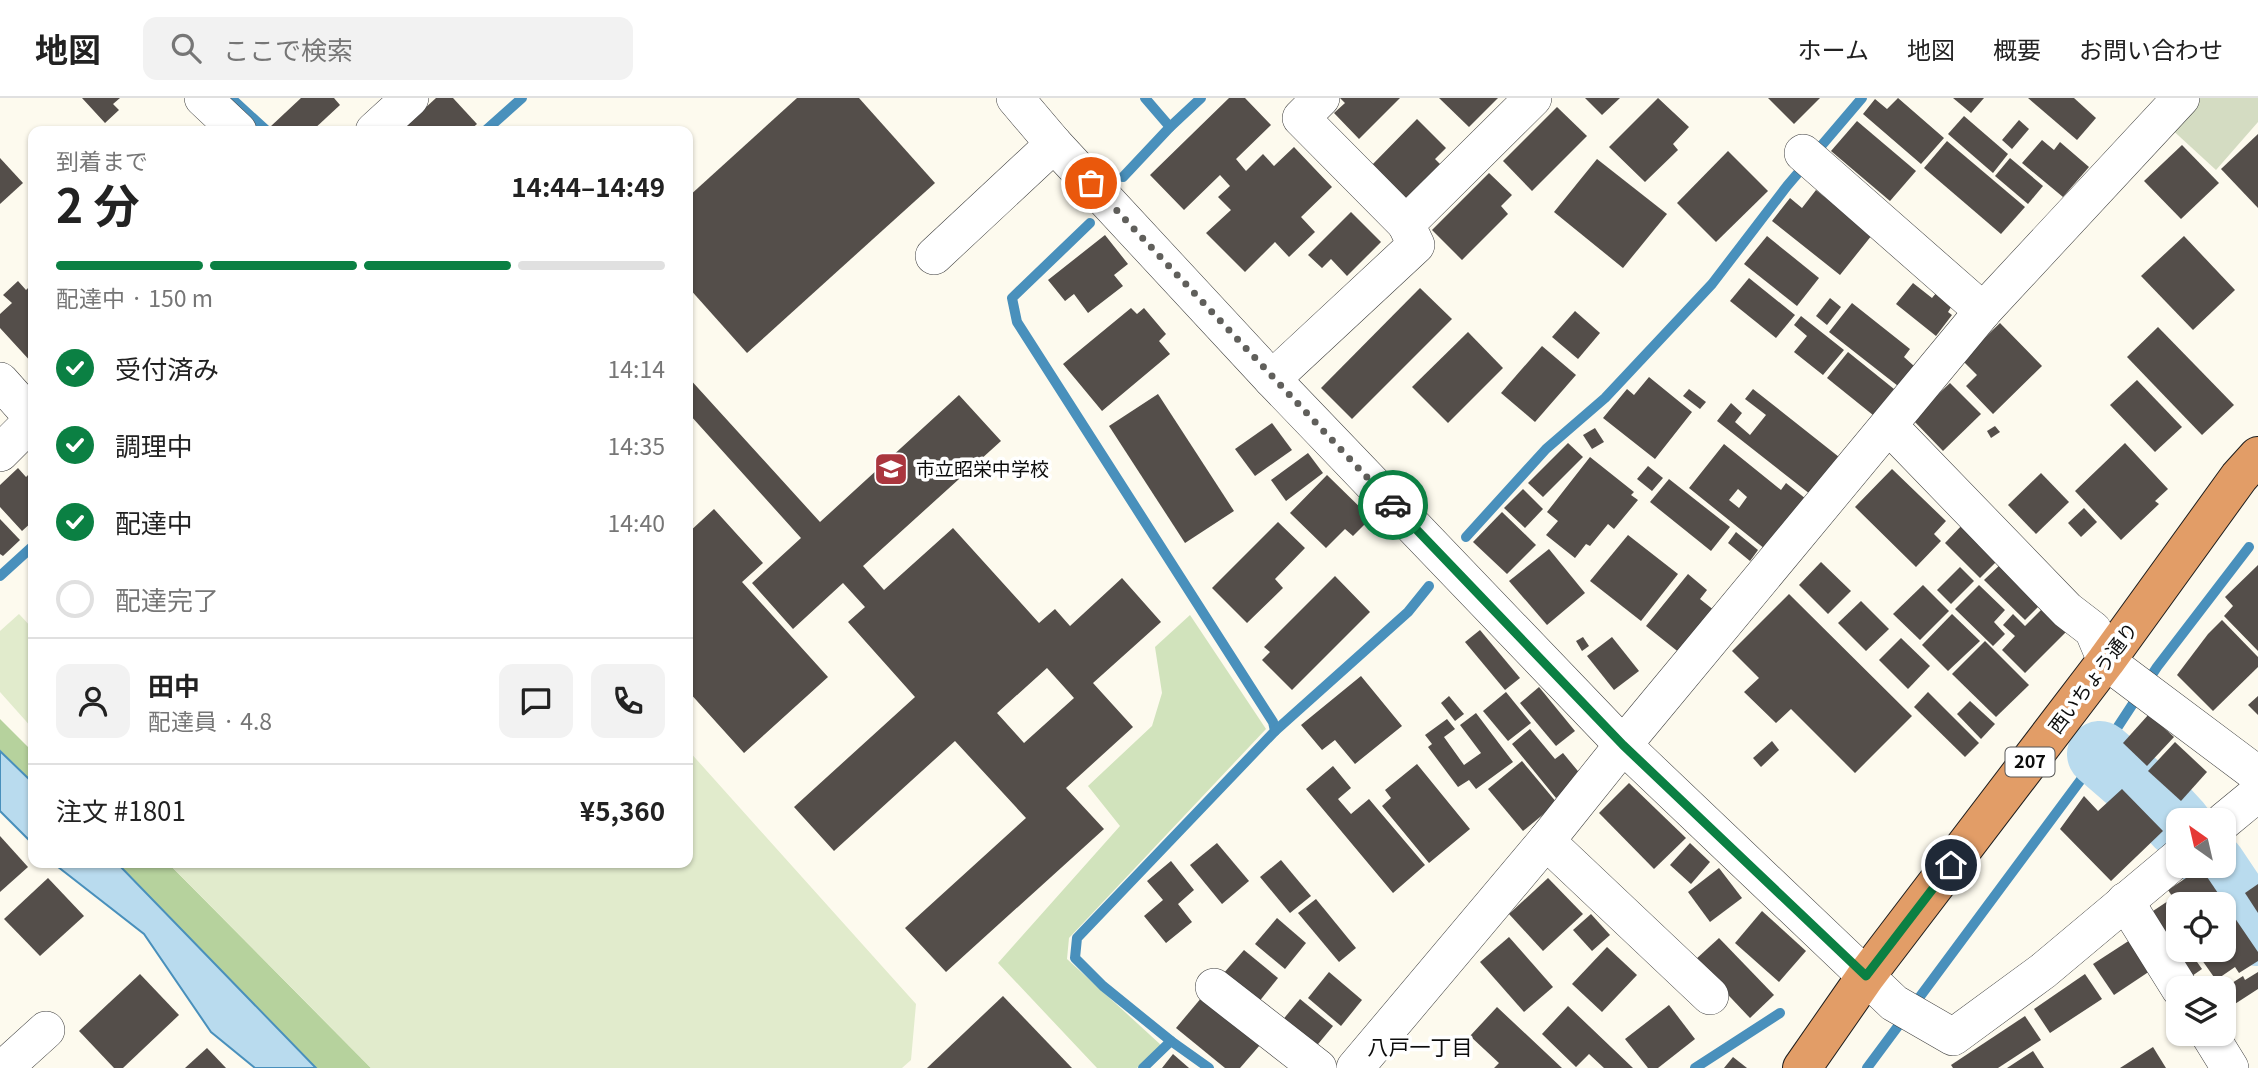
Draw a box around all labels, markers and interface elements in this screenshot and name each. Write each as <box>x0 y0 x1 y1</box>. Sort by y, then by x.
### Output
search box <box>143 17 633 80</box>
text: 地図 <box>35 24 101 72</box>
icon: search <box>167 29 205 67</box>
text: ここで検索 <box>223 30 353 67</box>
text: ホーム <box>1798 31 1869 66</box>
text: 地図 <box>1907 31 1955 66</box>
text: 概要 <box>1993 31 2041 66</box>
text: お問い合わせ <box>2079 31 2223 66</box>
text: 到着まで <box>56 143 148 177</box>
pin <box>1061 153 1121 213</box>
icon: bag <box>1072 164 1110 202</box>
text: 14:44–14:49 <box>511 167 665 204</box>
text: 2 分 <box>56 170 140 236</box>
text: 配達中 · 150 m <box>56 280 213 314</box>
icon: check <box>56 349 94 387</box>
text: 受付済み <box>115 349 219 386</box>
text: 14:14 <box>608 351 665 385</box>
icon: check <box>56 426 94 464</box>
text: 調理中 <box>115 426 193 463</box>
text: 14:35 <box>608 428 665 462</box>
school or university icon: 市立昭栄中学校 <box>872 450 910 488</box>
place label: 市立昭栄中学校 <box>916 454 1049 481</box>
courier <box>1358 470 1428 540</box>
icon: car <box>1374 486 1412 524</box>
icon: check <box>56 503 94 541</box>
text: 配達中 <box>115 503 193 540</box>
text: 14:40 <box>608 505 665 539</box>
text: 配達完了 <box>115 580 219 617</box>
street label: 西いちょう通り <box>2041 616 2143 738</box>
button: person <box>56 664 130 738</box>
button: chat <box>499 664 573 738</box>
button: phone <box>591 664 665 738</box>
text: 田中 <box>148 666 200 703</box>
text: 配達員 · 4.8 <box>148 703 272 737</box>
road number: 207 <box>2006 748 2054 776</box>
text: 注文 #1801 <box>56 791 186 828</box>
text: ¥5,360 <box>580 791 665 828</box>
north arrow <box>2166 808 2236 878</box>
map controls <box>2166 808 2236 1046</box>
pin <box>1921 835 1981 895</box>
icon: home <box>1932 846 1970 884</box>
button: locate <box>2166 892 2236 962</box>
button: layers <box>2166 976 2236 1046</box>
district label: 八戸一丁目 <box>1368 1031 1473 1061</box>

